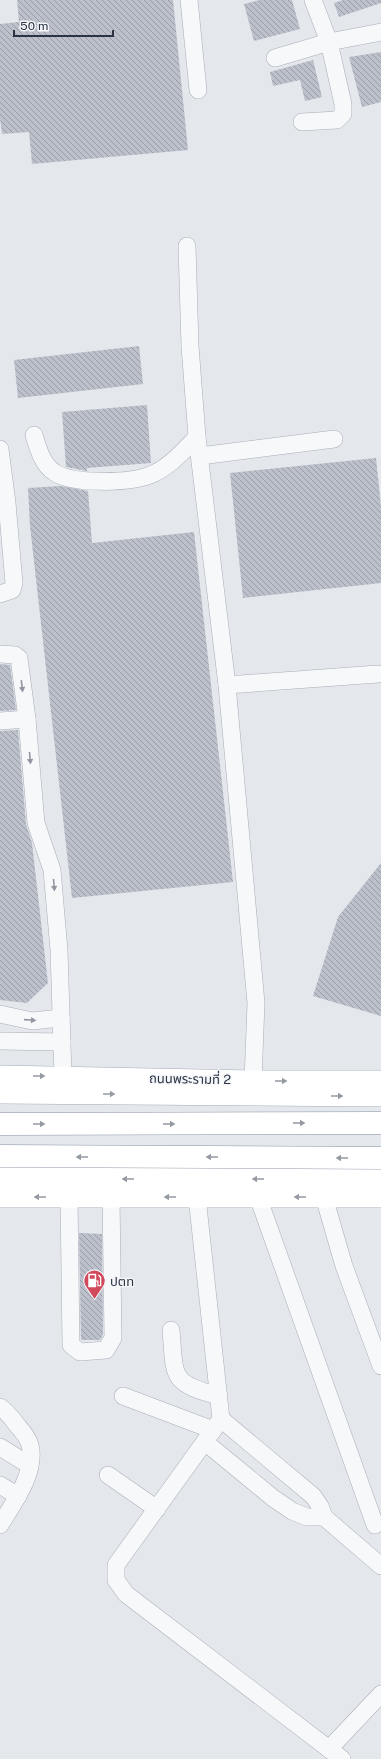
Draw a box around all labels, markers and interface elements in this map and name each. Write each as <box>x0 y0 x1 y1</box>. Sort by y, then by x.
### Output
scale bar <box>14 12 113 38</box>
text: 50 m <box>20 19 48 33</box>
one-way arrow <box>19 680 26 692</box>
one-way arrow <box>27 752 33 764</box>
one-way arrow <box>50 879 57 891</box>
one-way arrow <box>24 1016 36 1023</box>
street label: ถนนพระรามที่ 2 <box>149 1069 231 1087</box>
one-way arrow <box>33 1073 46 1079</box>
one-way arrow <box>275 1078 288 1084</box>
one-way arrow <box>103 1091 116 1097</box>
one-way arrow <box>331 1093 344 1099</box>
one-way arrow <box>293 1120 306 1126</box>
one-way arrow <box>33 1121 46 1127</box>
one-way arrow <box>163 1121 176 1127</box>
one-way arrow <box>75 1154 88 1160</box>
one-way arrow <box>205 1154 218 1160</box>
one-way arrow <box>335 1155 348 1161</box>
one-way arrow <box>121 1176 134 1182</box>
one-way arrow <box>251 1176 264 1182</box>
one-way arrow <box>33 1194 46 1200</box>
one-way arrow <box>163 1194 176 1200</box>
one-way arrow <box>293 1194 306 1200</box>
fuel station icon: ปตท <box>82 1268 108 1301</box>
place label: ปตท <box>110 1274 134 1289</box>

